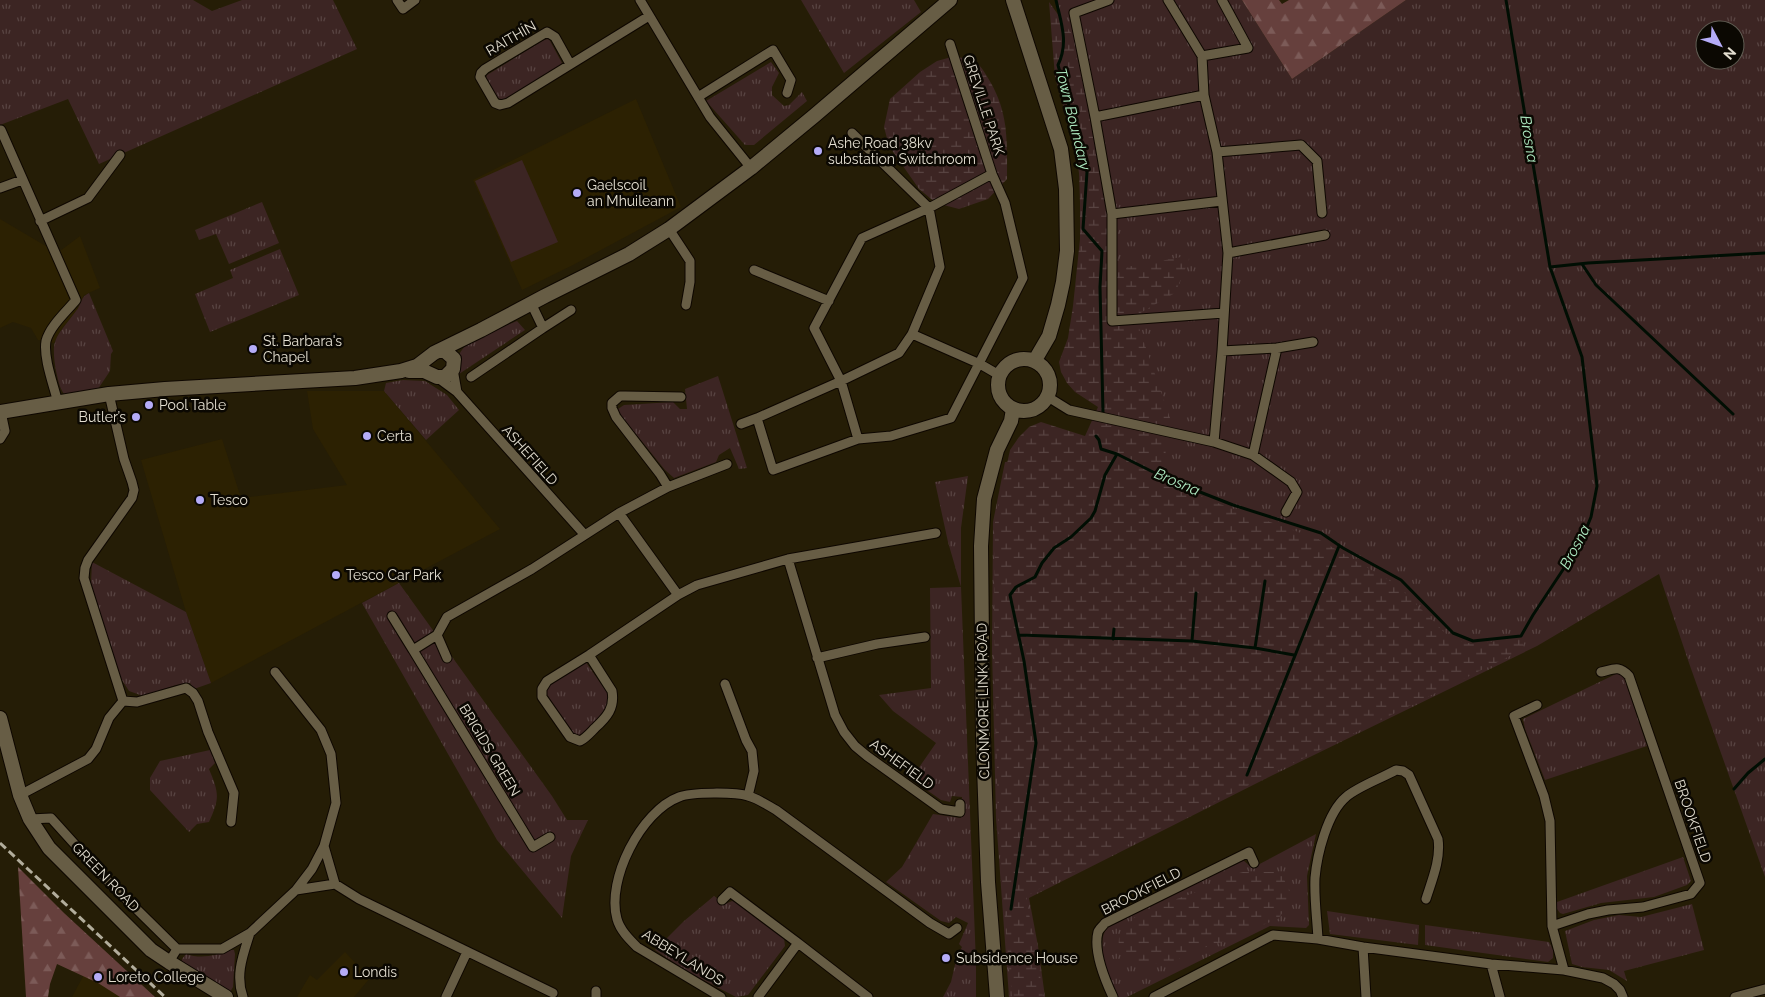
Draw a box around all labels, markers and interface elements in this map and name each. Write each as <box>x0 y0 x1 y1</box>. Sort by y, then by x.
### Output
street label: RAITHÍN <box>483 16 539 59</box>
north arrow <box>1695 20 1745 70</box>
text: N <box>1720 44 1739 63</box>
street label: GREVILLE PARK <box>960 53 1008 157</box>
water label: Town Boundary <box>1052 66 1095 173</box>
water label: Brosna <box>1516 114 1542 164</box>
place label: Ashe Road 38kv substation Switchroom <box>828 135 976 167</box>
marker: Ashe Road 38kv substation Switchroom <box>812 145 824 157</box>
place label: Gaelscoil an Mhuileann <box>587 177 674 209</box>
marker: Gaelscoil an Mhuileann <box>571 187 583 199</box>
place label: St. Barbara's Chapel <box>263 333 342 365</box>
marker: St. Barbara's Chapel <box>247 343 259 355</box>
place label: Pool Table <box>159 397 226 413</box>
marker: Pool Table <box>143 399 155 411</box>
place label: Butler’s <box>79 409 126 425</box>
marker: Butler’s <box>130 411 142 423</box>
street label: ASHEFIELD <box>499 422 561 488</box>
place label: Certa <box>377 428 412 444</box>
marker: Certa <box>361 430 373 442</box>
water label: Brosna <box>1152 464 1202 500</box>
place label: Tesco <box>210 492 248 508</box>
marker: Tesco <box>194 494 206 506</box>
water label: Brosna <box>1556 522 1594 572</box>
place label: Tesco Car Park <box>346 567 442 583</box>
marker: Tesco Car Park <box>330 569 342 581</box>
street label: CLONMORE LINK ROAD <box>974 623 992 779</box>
street label: BRIGIDS GREEN <box>456 701 524 799</box>
street label: ASHEFIELD <box>867 735 937 793</box>
street label: BROOKFIELD <box>1671 777 1715 865</box>
street label: GREEN ROAD <box>69 839 143 915</box>
street label: BROOKFIELD <box>1099 864 1183 918</box>
street label: ABBEYLANDS <box>639 926 727 989</box>
place label: Subsidence House <box>956 950 1078 966</box>
marker: Subsidence House <box>940 952 952 964</box>
place label: Londis <box>354 964 397 980</box>
marker: Londis <box>338 966 350 978</box>
place label: Loreto College <box>108 969 204 985</box>
marker: Loreto College <box>92 971 104 983</box>

